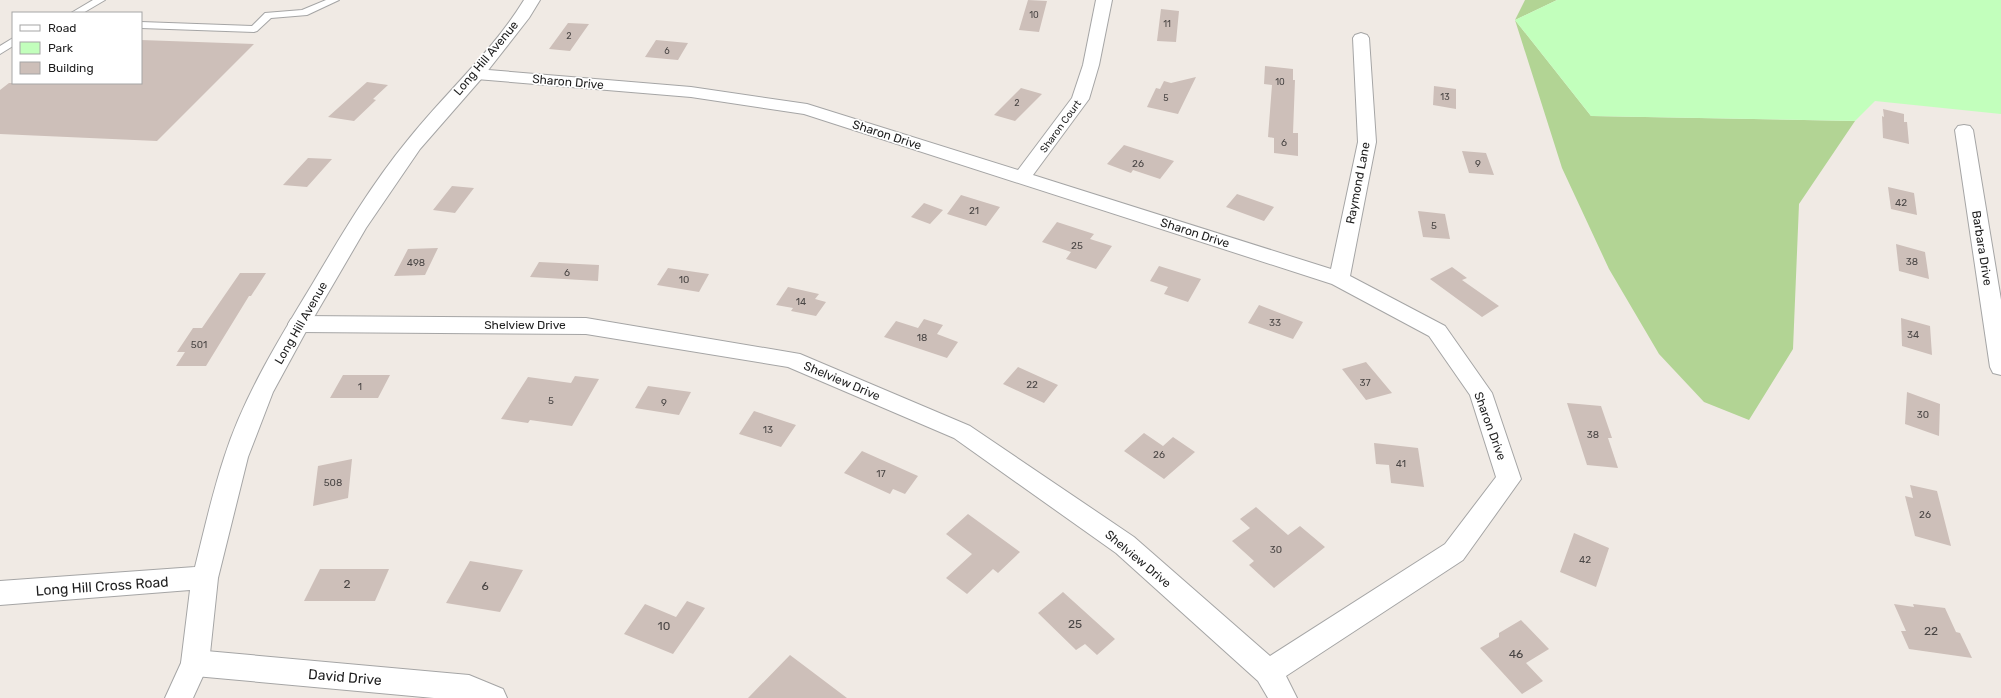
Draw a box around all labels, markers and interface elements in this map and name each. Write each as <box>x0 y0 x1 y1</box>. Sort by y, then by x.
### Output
house number: 10 <box>1029 10 1039 20</box>
legend <box>12 12 142 84</box>
street label: Long Hill Avenue <box>451 18 521 98</box>
house number: 11 <box>1163 19 1171 29</box>
text: Road <box>48 21 76 35</box>
house number: 2 <box>566 31 572 41</box>
text: Park <box>48 41 74 55</box>
house number: 6 <box>664 46 670 56</box>
text: Building <box>48 61 94 75</box>
street label: Sharon Drive <box>532 72 605 92</box>
house number: 10 <box>1275 77 1285 87</box>
house number: 13 <box>1440 92 1450 102</box>
house number: 5 <box>1163 93 1169 103</box>
house number: 2 <box>1014 98 1020 108</box>
street label: Sharon Court <box>1038 98 1084 155</box>
street label: Sharon Drive <box>851 117 924 153</box>
house number: 6 <box>1281 137 1287 149</box>
street label: Raymond Lane <box>1343 141 1373 225</box>
house number: 26 <box>1132 158 1144 170</box>
house number: 9 <box>1475 158 1481 170</box>
house number: 42 <box>1895 197 1907 209</box>
house number: 21 <box>969 205 979 217</box>
street label: Barbara Drive <box>1969 209 1995 287</box>
street label: Sharon Drive <box>1159 215 1232 251</box>
house number: 5 <box>1431 220 1437 232</box>
house number: 25 <box>1071 240 1083 252</box>
house number: 38 <box>1906 256 1918 268</box>
house number: 498 <box>407 257 425 269</box>
house number: 6 <box>564 267 570 279</box>
house number: 10 <box>679 274 689 286</box>
street label: Long Hill Avenue <box>272 279 330 367</box>
house number: 14 <box>796 296 806 308</box>
house number: 33 <box>1269 317 1281 329</box>
street label: Shelview Drive <box>484 318 566 332</box>
house number: 34 <box>1907 329 1919 341</box>
house number: 18 <box>917 332 927 344</box>
house number: 501 <box>191 339 207 351</box>
street label: Shelview Drive <box>802 359 883 404</box>
house number: 37 <box>1359 377 1371 389</box>
house number: 22 <box>1026 379 1038 391</box>
house number: 1 <box>358 381 362 393</box>
street label: Sharon Drive <box>1471 390 1509 462</box>
house number: 5 <box>548 395 554 407</box>
house number: 9 <box>661 397 667 409</box>
house number: 30 <box>1917 409 1929 421</box>
house number: 13 <box>763 424 773 436</box>
house number: 38 <box>1587 429 1599 441</box>
house number: 26 <box>1153 449 1165 461</box>
house number: 41 <box>1396 458 1406 470</box>
house number: 17 <box>876 468 886 480</box>
house number: 508 <box>324 477 342 489</box>
house number: 26 <box>1919 509 1931 521</box>
street label: Shelview Drive <box>1102 527 1174 591</box>
house number: 30 <box>1270 544 1282 556</box>
house number: 42 <box>1579 554 1591 566</box>
street label: Long Hill Cross Road <box>35 573 169 600</box>
house number: 2 <box>343 577 351 591</box>
house number: 6 <box>481 579 489 593</box>
house number: 25 <box>1068 617 1082 631</box>
house number: 10 <box>658 619 670 633</box>
house number: 22 <box>1924 624 1938 638</box>
house number: 46 <box>1509 647 1523 661</box>
street label: David Drive <box>307 666 383 689</box>

